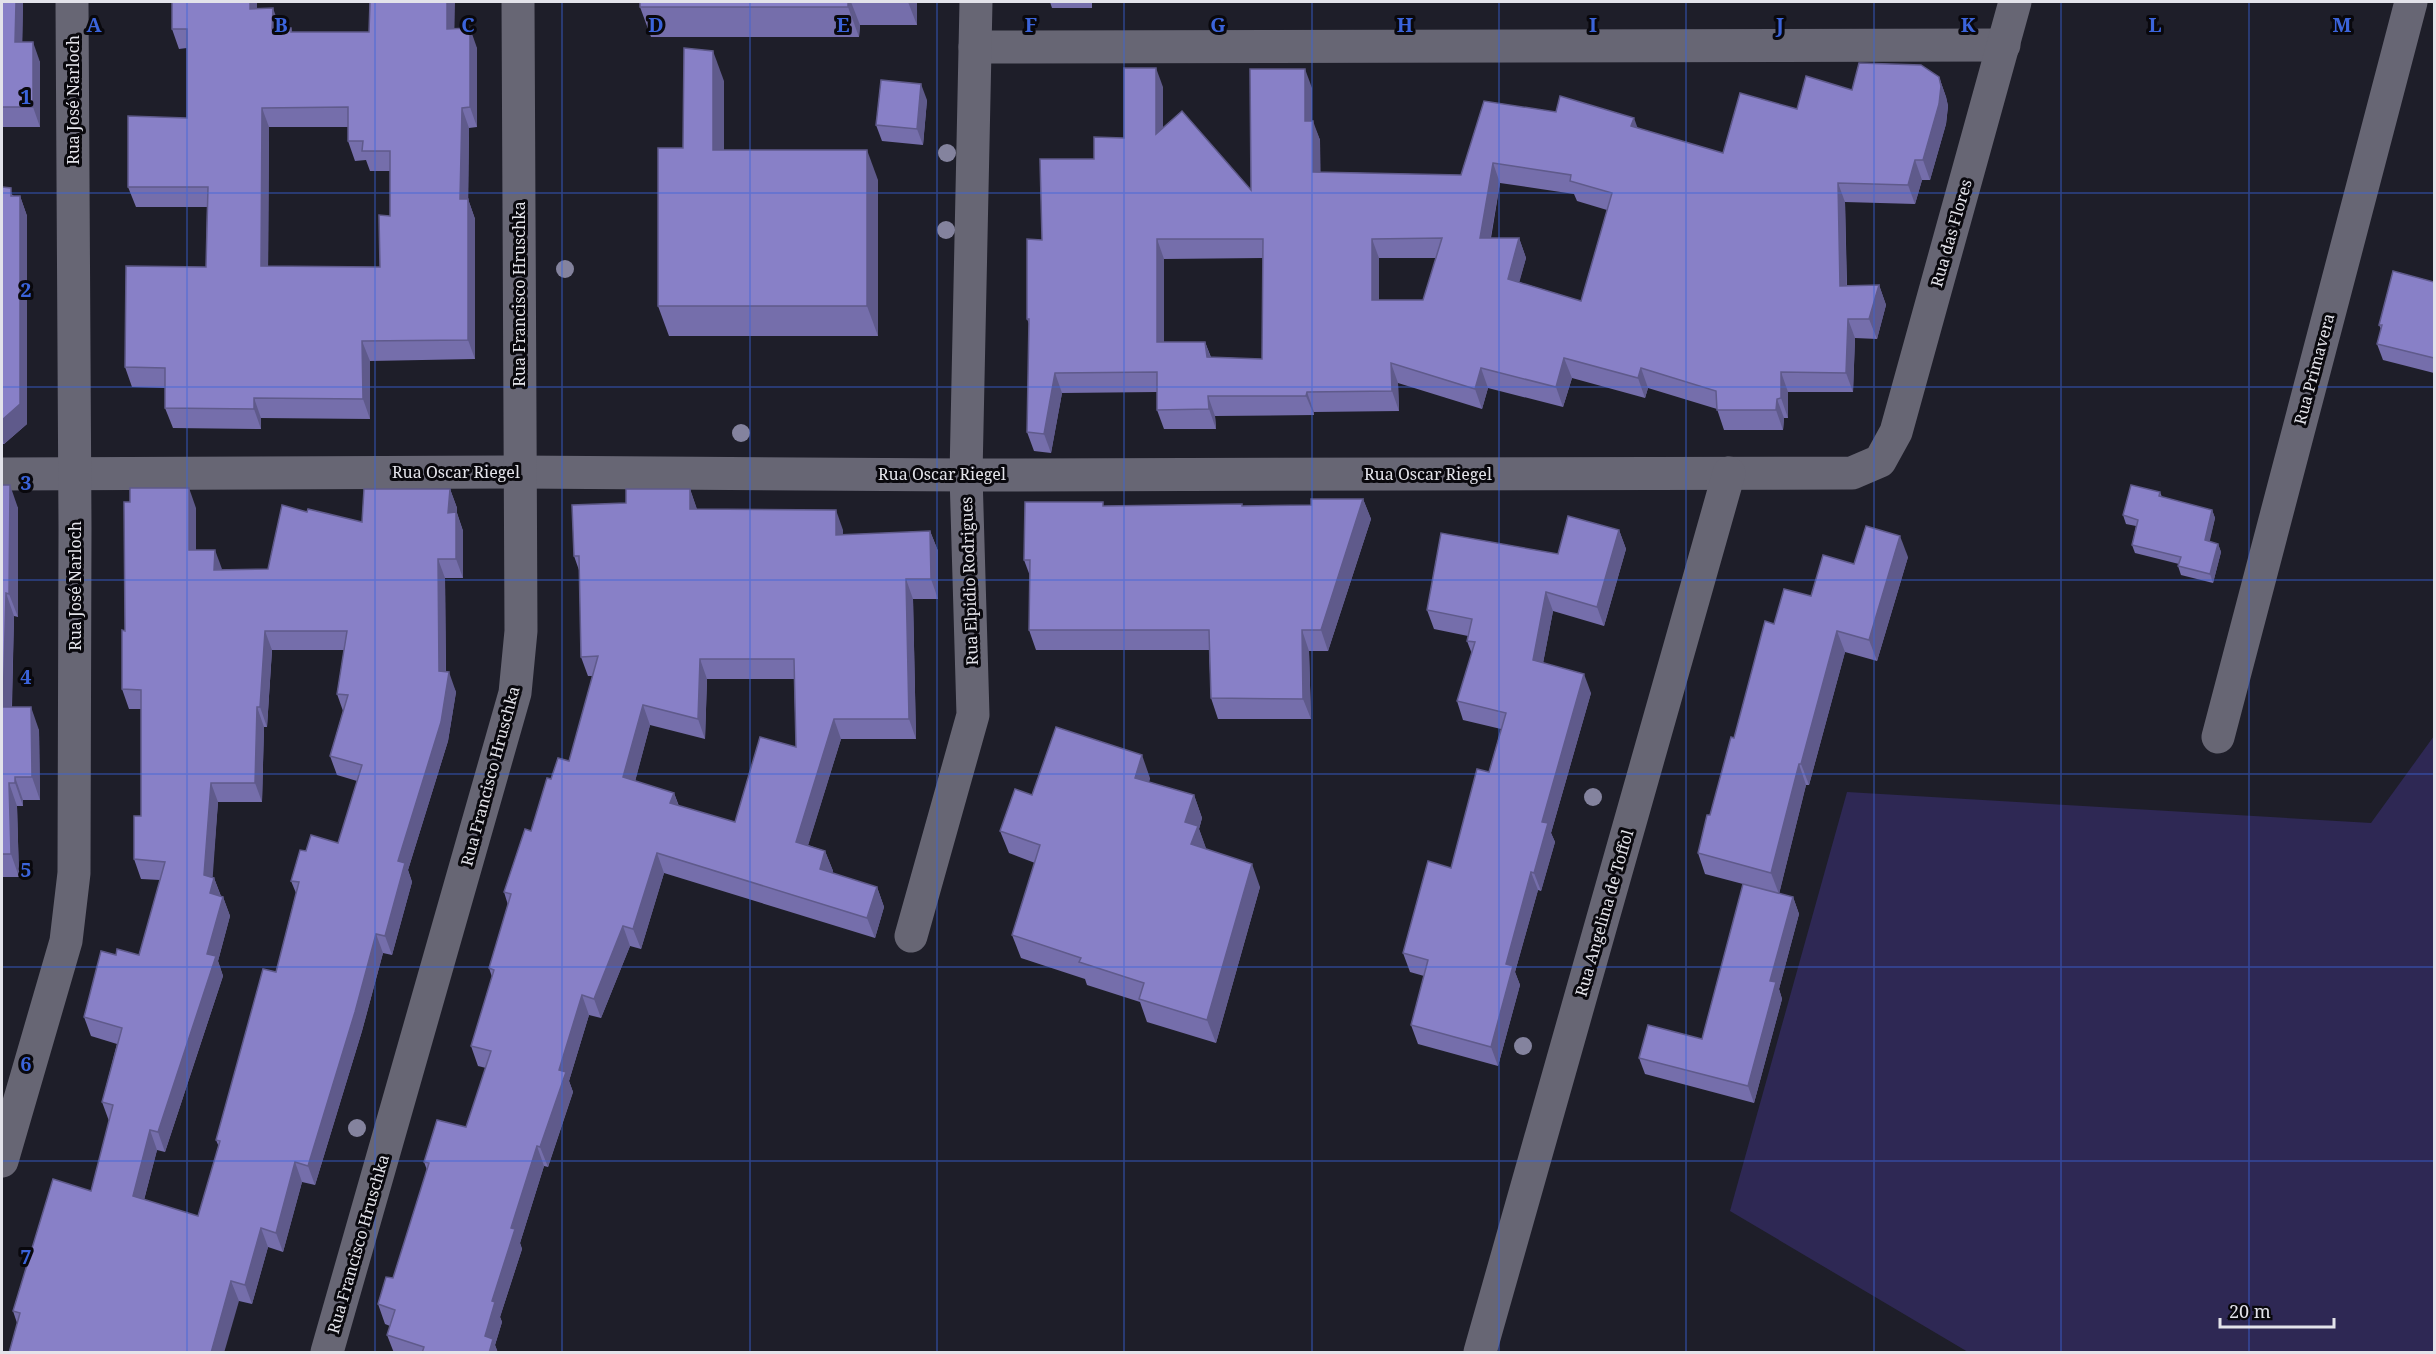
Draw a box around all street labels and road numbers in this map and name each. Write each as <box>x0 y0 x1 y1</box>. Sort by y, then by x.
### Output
street label: Rua José Narloch <box>62 35 84 165</box>
street label: Rua das Flores <box>1925 177 1977 289</box>
street label: Rua Francisco Hruschka <box>508 201 530 387</box>
street label: Rua Primavera <box>2289 311 2339 427</box>
street label: Rua Oscar Riegel <box>392 461 520 483</box>
street label: Rua Oscar Riegel <box>878 463 1006 485</box>
street label: Rua Oscar Riegel <box>1364 463 1492 485</box>
street label: Rua Elpidio Rodrigues <box>955 496 983 666</box>
street label: Rua José Narloch <box>64 521 86 651</box>
street label: Rua Francisco Hruschka <box>455 684 525 868</box>
street label: Rua Angelina de Toffol <box>1570 827 1638 999</box>
street label: Rua Francisco Hruschka <box>322 1152 394 1336</box>

